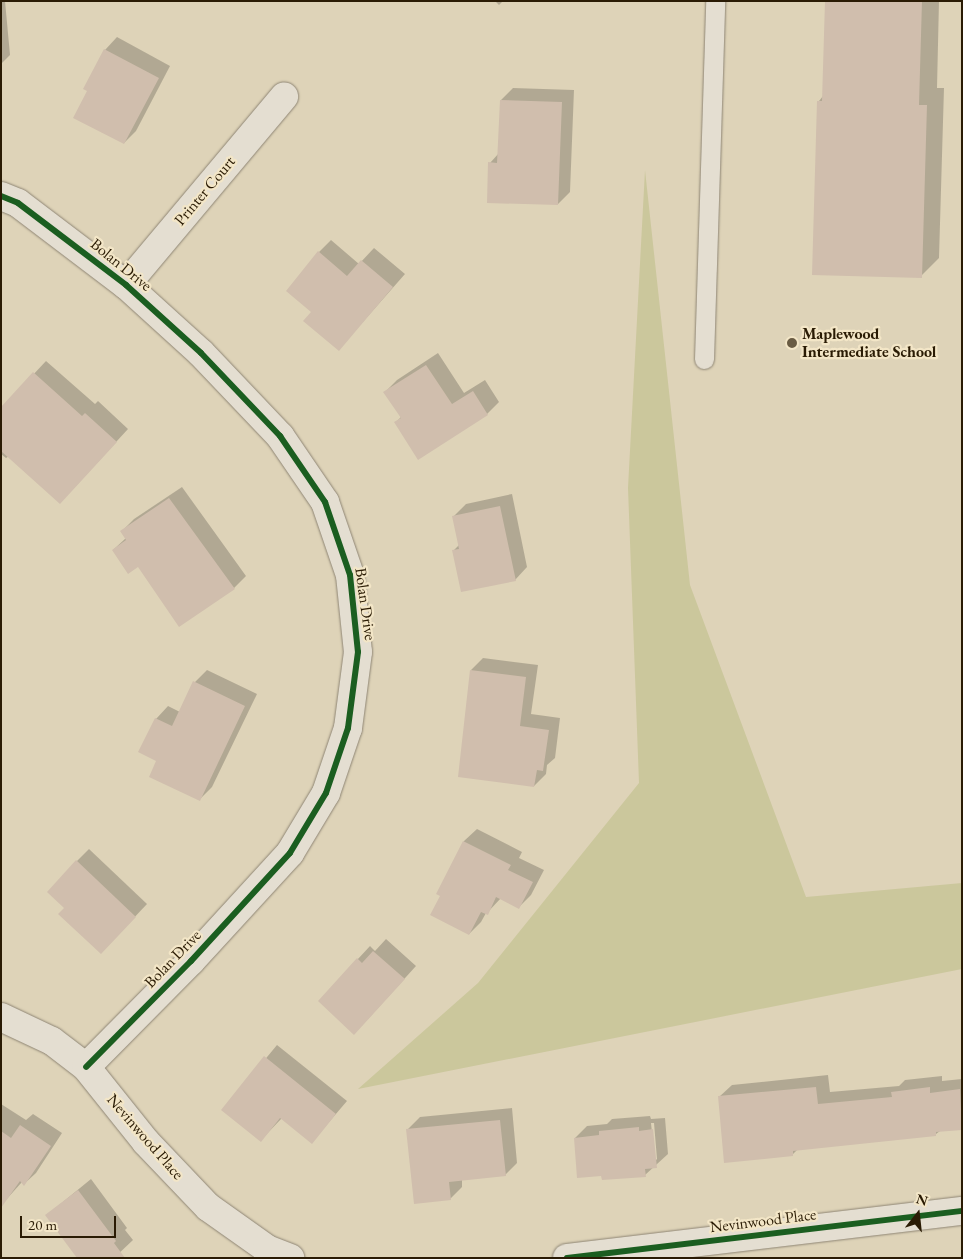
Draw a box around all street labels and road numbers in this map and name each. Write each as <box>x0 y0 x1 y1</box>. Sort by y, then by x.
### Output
street label: Printer Court <box>171 152 239 230</box>
street label: Bolan Drive <box>87 235 155 295</box>
street label: Bolan Drive <box>350 566 380 642</box>
street label: Bolan Drive <box>141 926 205 992</box>
street label: Nevinwood Place <box>103 1090 187 1184</box>
street label: Nevinwood Place <box>709 1205 817 1237</box>

